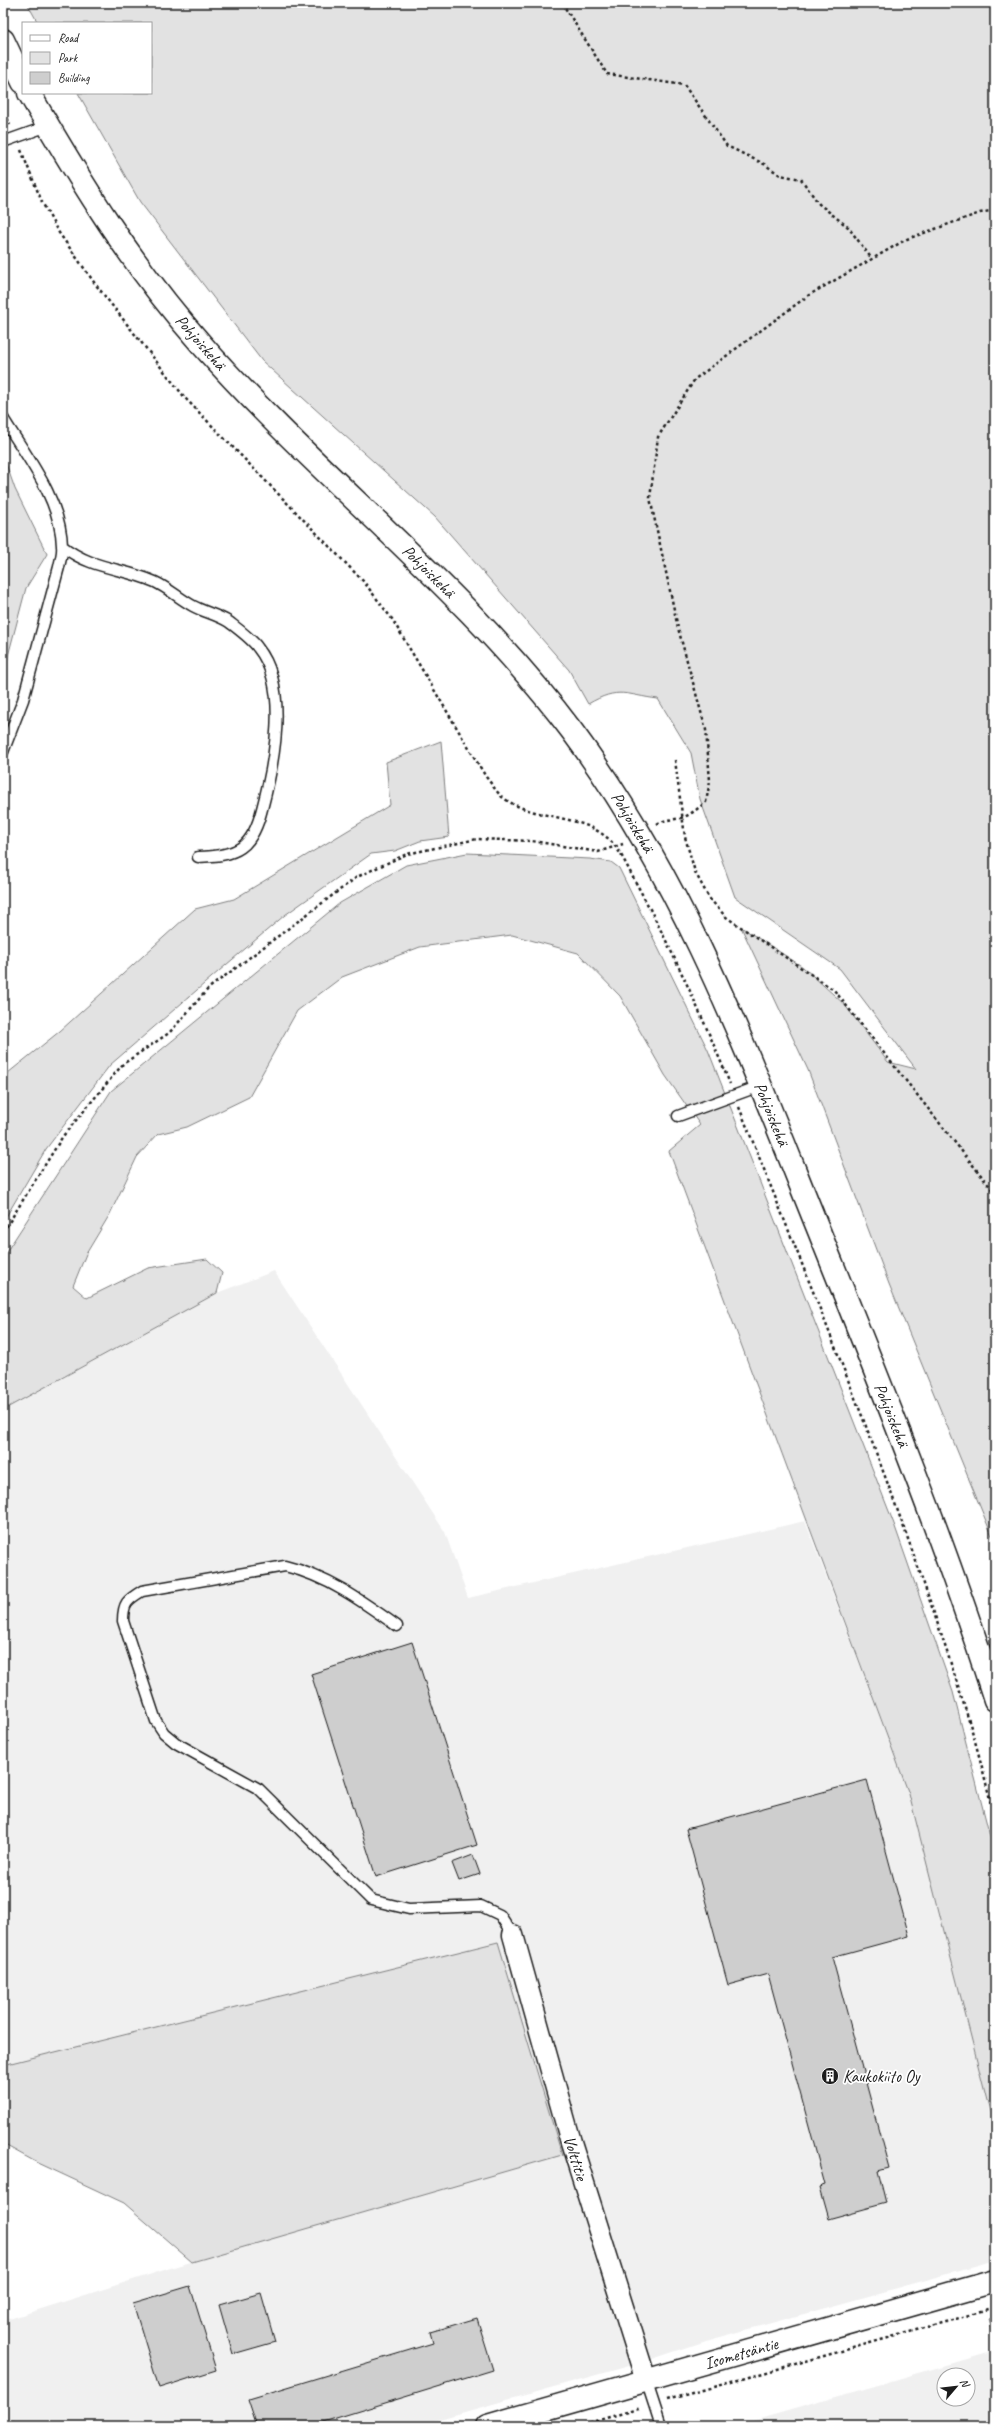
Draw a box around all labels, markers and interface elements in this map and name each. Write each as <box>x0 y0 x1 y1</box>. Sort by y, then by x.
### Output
legend <box>22 22 152 94</box>
text: Road <box>58 30 80 46</box>
text: Park <box>58 50 79 66</box>
text: Building <box>58 70 90 86</box>
street label: Pohjoiskehä <box>171 310 231 376</box>
street label: Pohjoiskehä <box>398 540 461 603</box>
street label: Pohjoiskehä <box>606 788 660 858</box>
street label: Pohjoiskehä <box>749 1079 794 1151</box>
street label: Pohjoiskehä <box>869 1380 914 1452</box>
building icon: Kaukokiito Oy <box>820 2066 840 2086</box>
place label: Kaukokiito Oy <box>843 2066 921 2087</box>
street label: Volttitie <box>559 2133 593 2184</box>
street label: Isometsäntie <box>702 2333 782 2374</box>
north arrow <box>936 2367 976 2407</box>
text: N <box>957 2376 974 2391</box>

